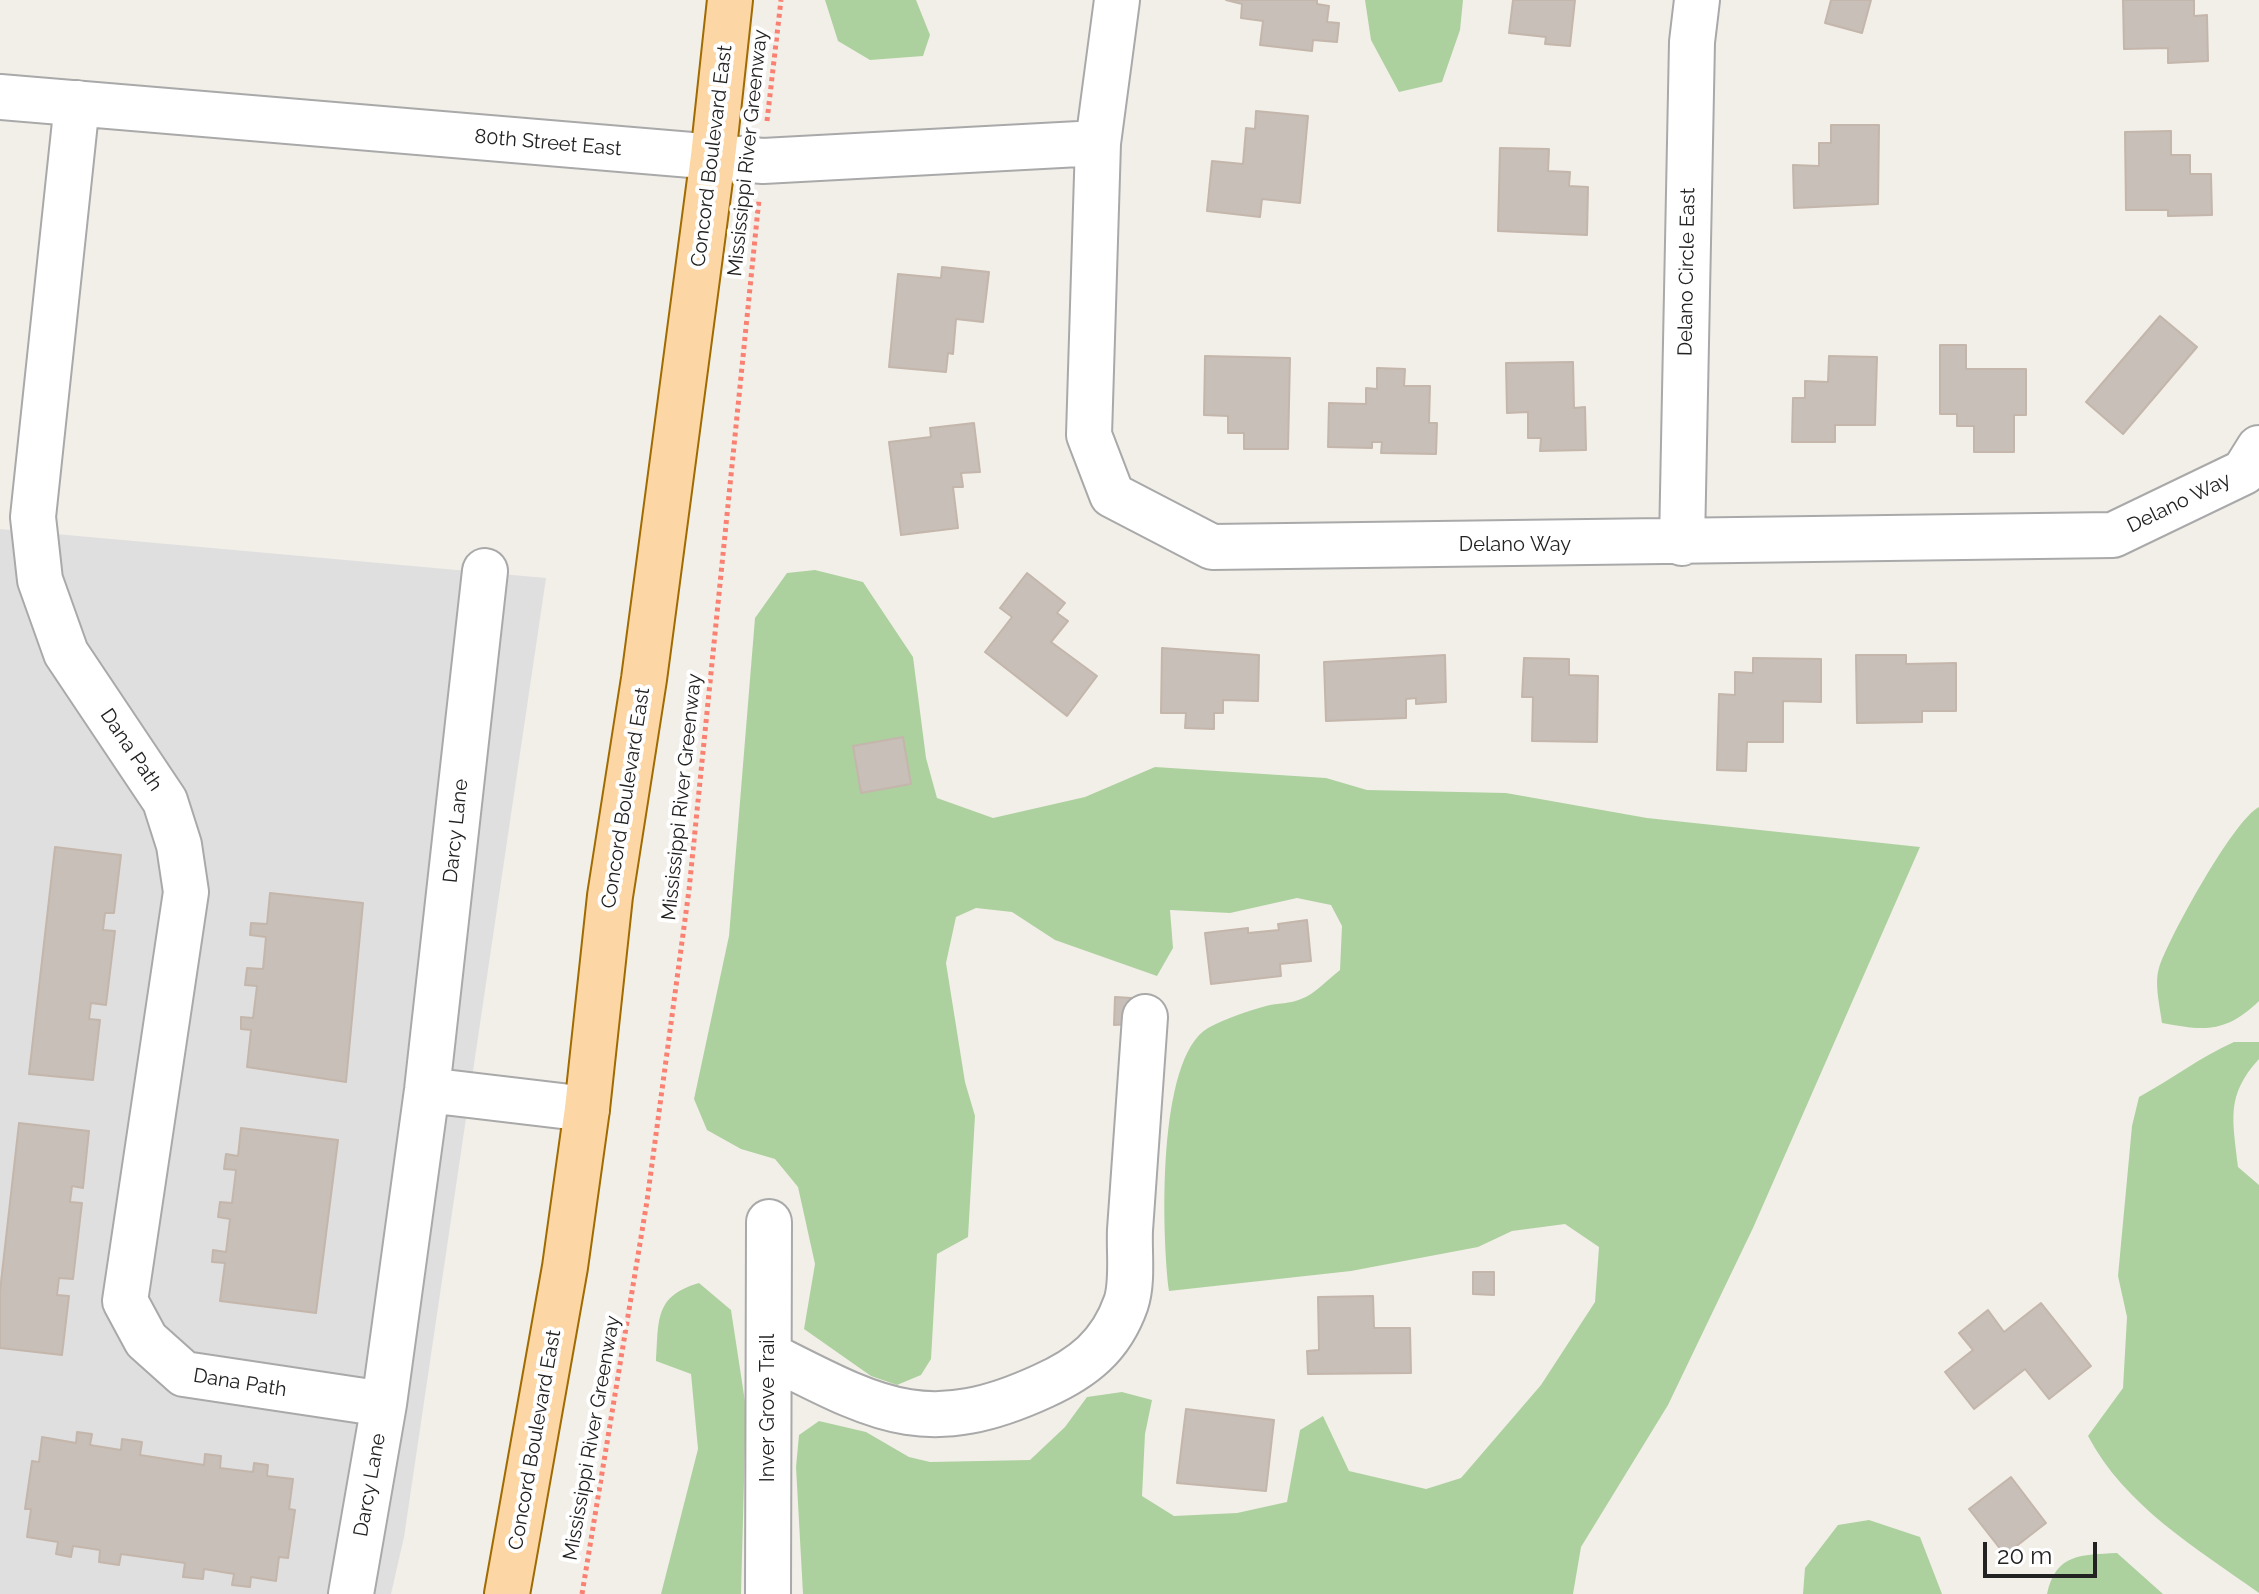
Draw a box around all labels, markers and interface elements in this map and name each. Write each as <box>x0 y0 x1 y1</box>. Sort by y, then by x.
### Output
street label: Mississippi River Greenway <box>723 28 773 278</box>
street label: Concord Boulevard East <box>686 44 738 268</box>
street label: 80th Street East <box>473 125 623 161</box>
street label: Delano Circle East <box>1674 188 1700 356</box>
street label: Delano Way <box>2123 468 2235 538</box>
street label: Delano Way <box>1459 533 1571 557</box>
street label: Mississippi River Greenway <box>657 672 707 922</box>
street label: Concord Boulevard East <box>597 686 655 910</box>
street label: Dana Path <box>95 704 167 796</box>
street label: Darcy Lane <box>439 778 473 884</box>
street label: Mississippi River Greenway <box>559 1314 625 1562</box>
street label: Concord Boulevard East <box>504 1328 566 1552</box>
street label: Inver Grove Trail <box>756 1334 780 1482</box>
street label: Dana Path <box>192 1364 288 1402</box>
street label: Darcy Lane <box>349 1431 391 1539</box>
scale bar <box>1987 1526 2101 1576</box>
text: 20 m <box>1997 1541 2052 1570</box>

